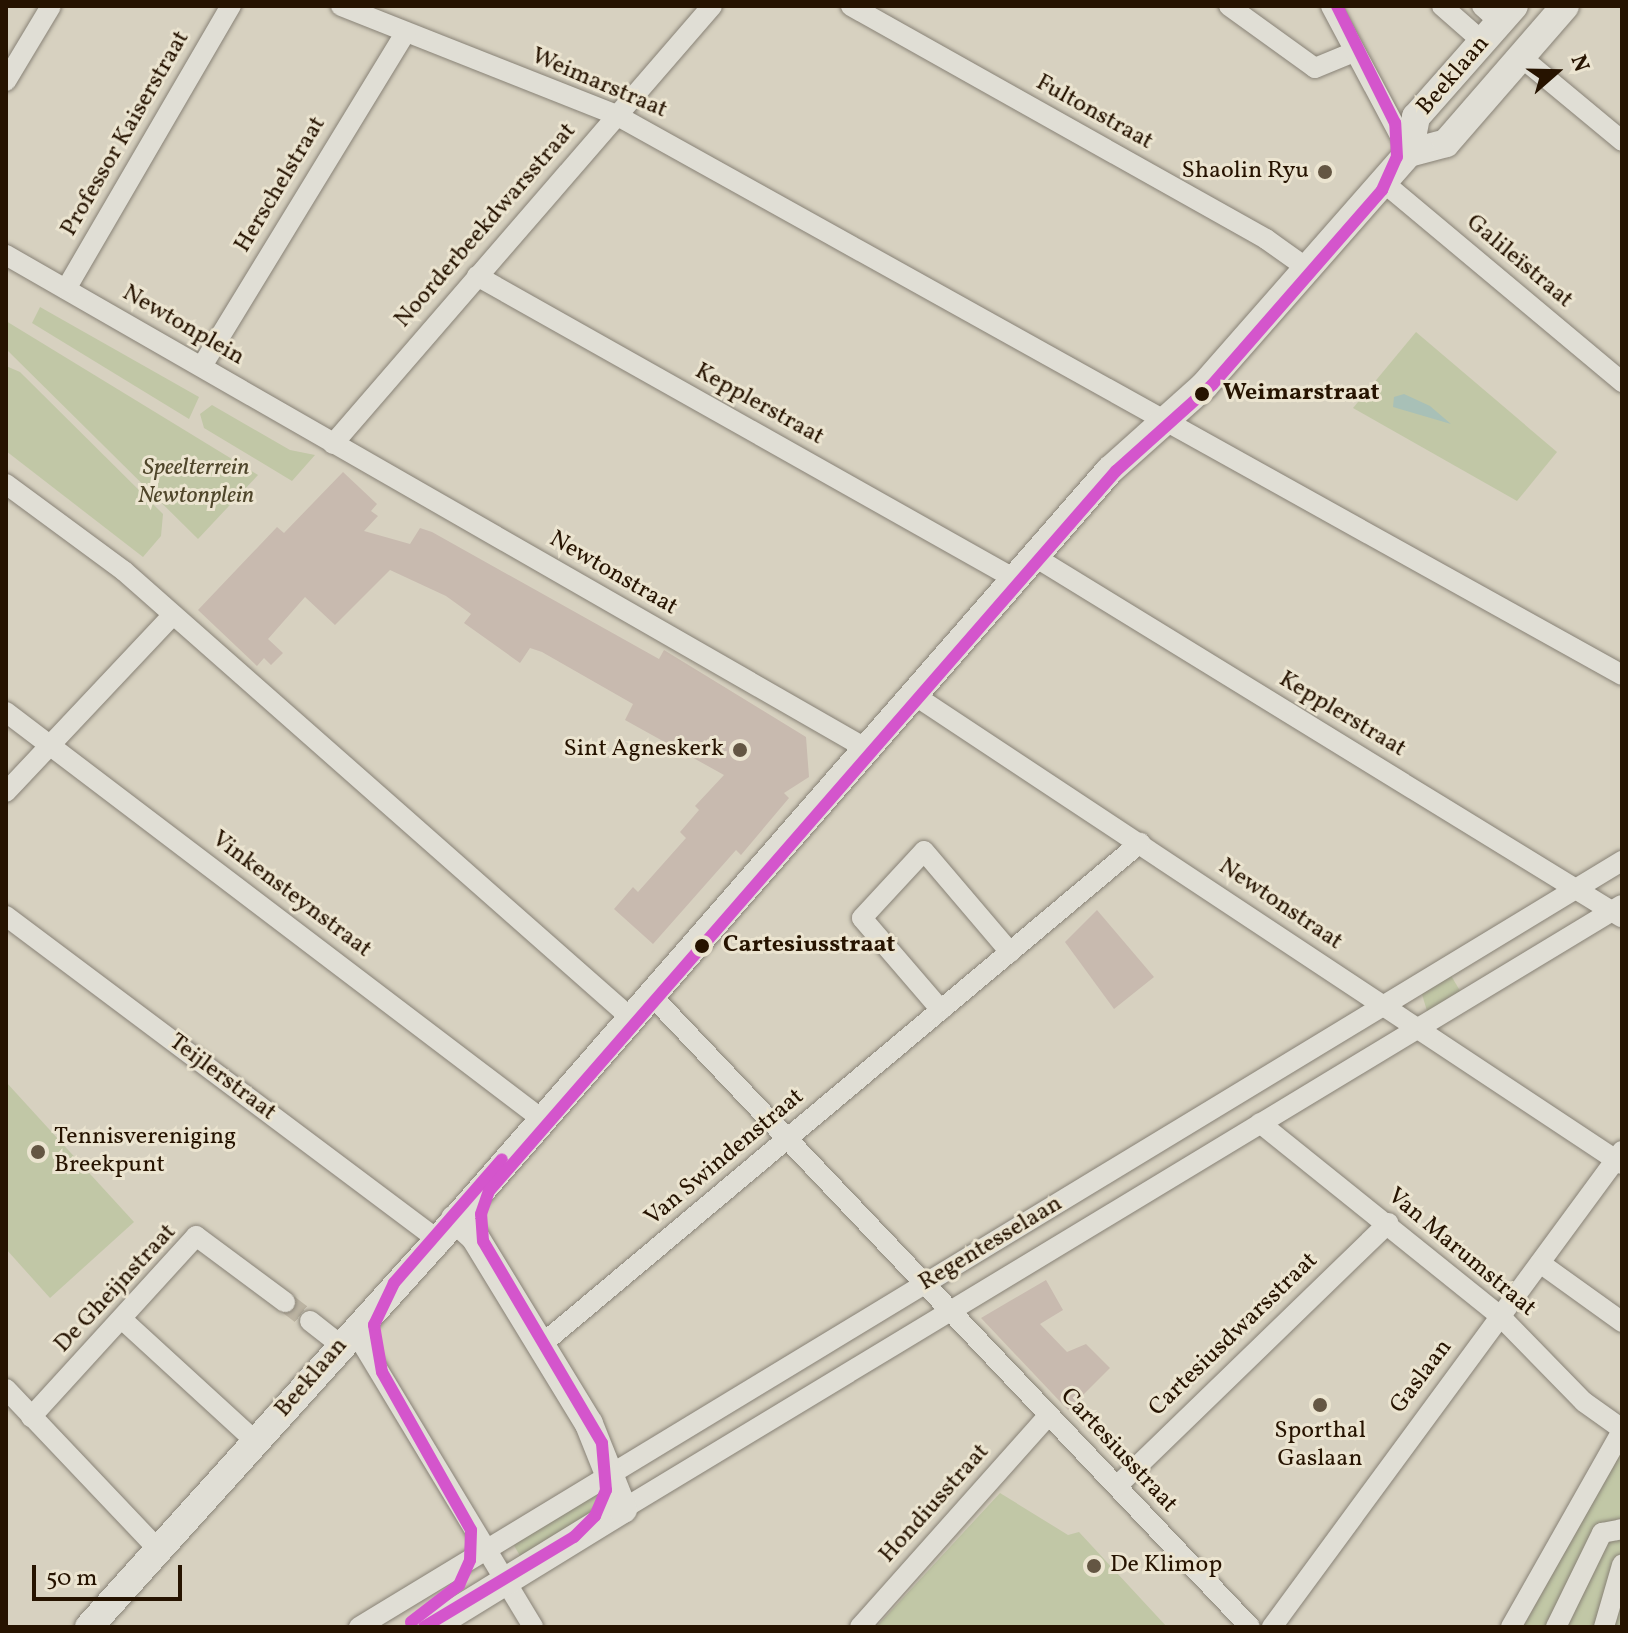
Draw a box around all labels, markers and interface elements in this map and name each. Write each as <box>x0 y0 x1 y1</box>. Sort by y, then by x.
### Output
street label: Professor Kaiserstraat <box>55 26 197 242</box>
street label: Beeklaan <box>1412 30 1496 122</box>
north arrow <box>1516 32 1596 112</box>
street label: Weimarstraat <box>527 42 671 126</box>
text: N <box>1562 51 1596 76</box>
street label: Fultonstraat <box>1030 69 1158 157</box>
street label: Herschelstraat <box>229 112 333 258</box>
street label: Noorderbeekdwarsstraat <box>389 118 583 334</box>
place label: Shaolin Ryu <box>1181 158 1309 186</box>
marker: Shaolin Ryu <box>1316 163 1334 181</box>
street label: Galileïstraat <box>1460 209 1578 315</box>
street label: Newtonplein <box>117 279 249 373</box>
street label: Kepplerstraat <box>689 358 829 452</box>
marker: Weimarstraat <box>1188 380 1216 408</box>
place label: Weimarstraat <box>1223 380 1380 408</box>
park label: Speelterrein Newtonplein <box>138 455 254 511</box>
street label: Newtonstraat <box>544 526 682 622</box>
street label: Kepplerstraat <box>1273 666 1411 764</box>
place label: Sint Agneskerk <box>564 736 724 764</box>
marker: Sint Agneskerk <box>731 741 749 759</box>
street label: Vinkensteynstraat <box>205 825 377 965</box>
street label: Newtonstraat <box>1212 853 1348 957</box>
marker: Cartesiusstraat <box>688 932 716 960</box>
place label: Cartesiusstraat <box>723 932 895 960</box>
street label: Teijlerstraat <box>163 1028 281 1128</box>
street label: Van Swindenstraat <box>640 1083 810 1233</box>
place label: Tennisvereniging Breekpunt <box>54 1124 236 1180</box>
marker: Tennisvereniging Breekpunt <box>29 1143 47 1161</box>
street label: Van Marumstraat <box>1381 1182 1541 1324</box>
street label: Regentesselaan <box>914 1190 1068 1298</box>
street label: De Gheijnstraat <box>49 1219 183 1359</box>
street label: Cartesiusdwarsstraat <box>1144 1247 1324 1423</box>
street label: Beeklaan <box>270 1332 354 1424</box>
street label: Gaslaan <box>1385 1334 1459 1420</box>
street label: Cartesiusstraat <box>1053 1383 1183 1519</box>
marker: Sporthal Gaslaan <box>1311 1396 1329 1414</box>
place label: Sporthal Gaslaan <box>1274 1418 1366 1474</box>
street label: Hondiusstraat <box>874 1438 996 1570</box>
scale bar <box>36 1549 186 1599</box>
place label: De Klimop <box>1110 1552 1222 1580</box>
marker: De Klimop <box>1085 1557 1103 1575</box>
text: 50 m <box>46 1562 98 1596</box>

